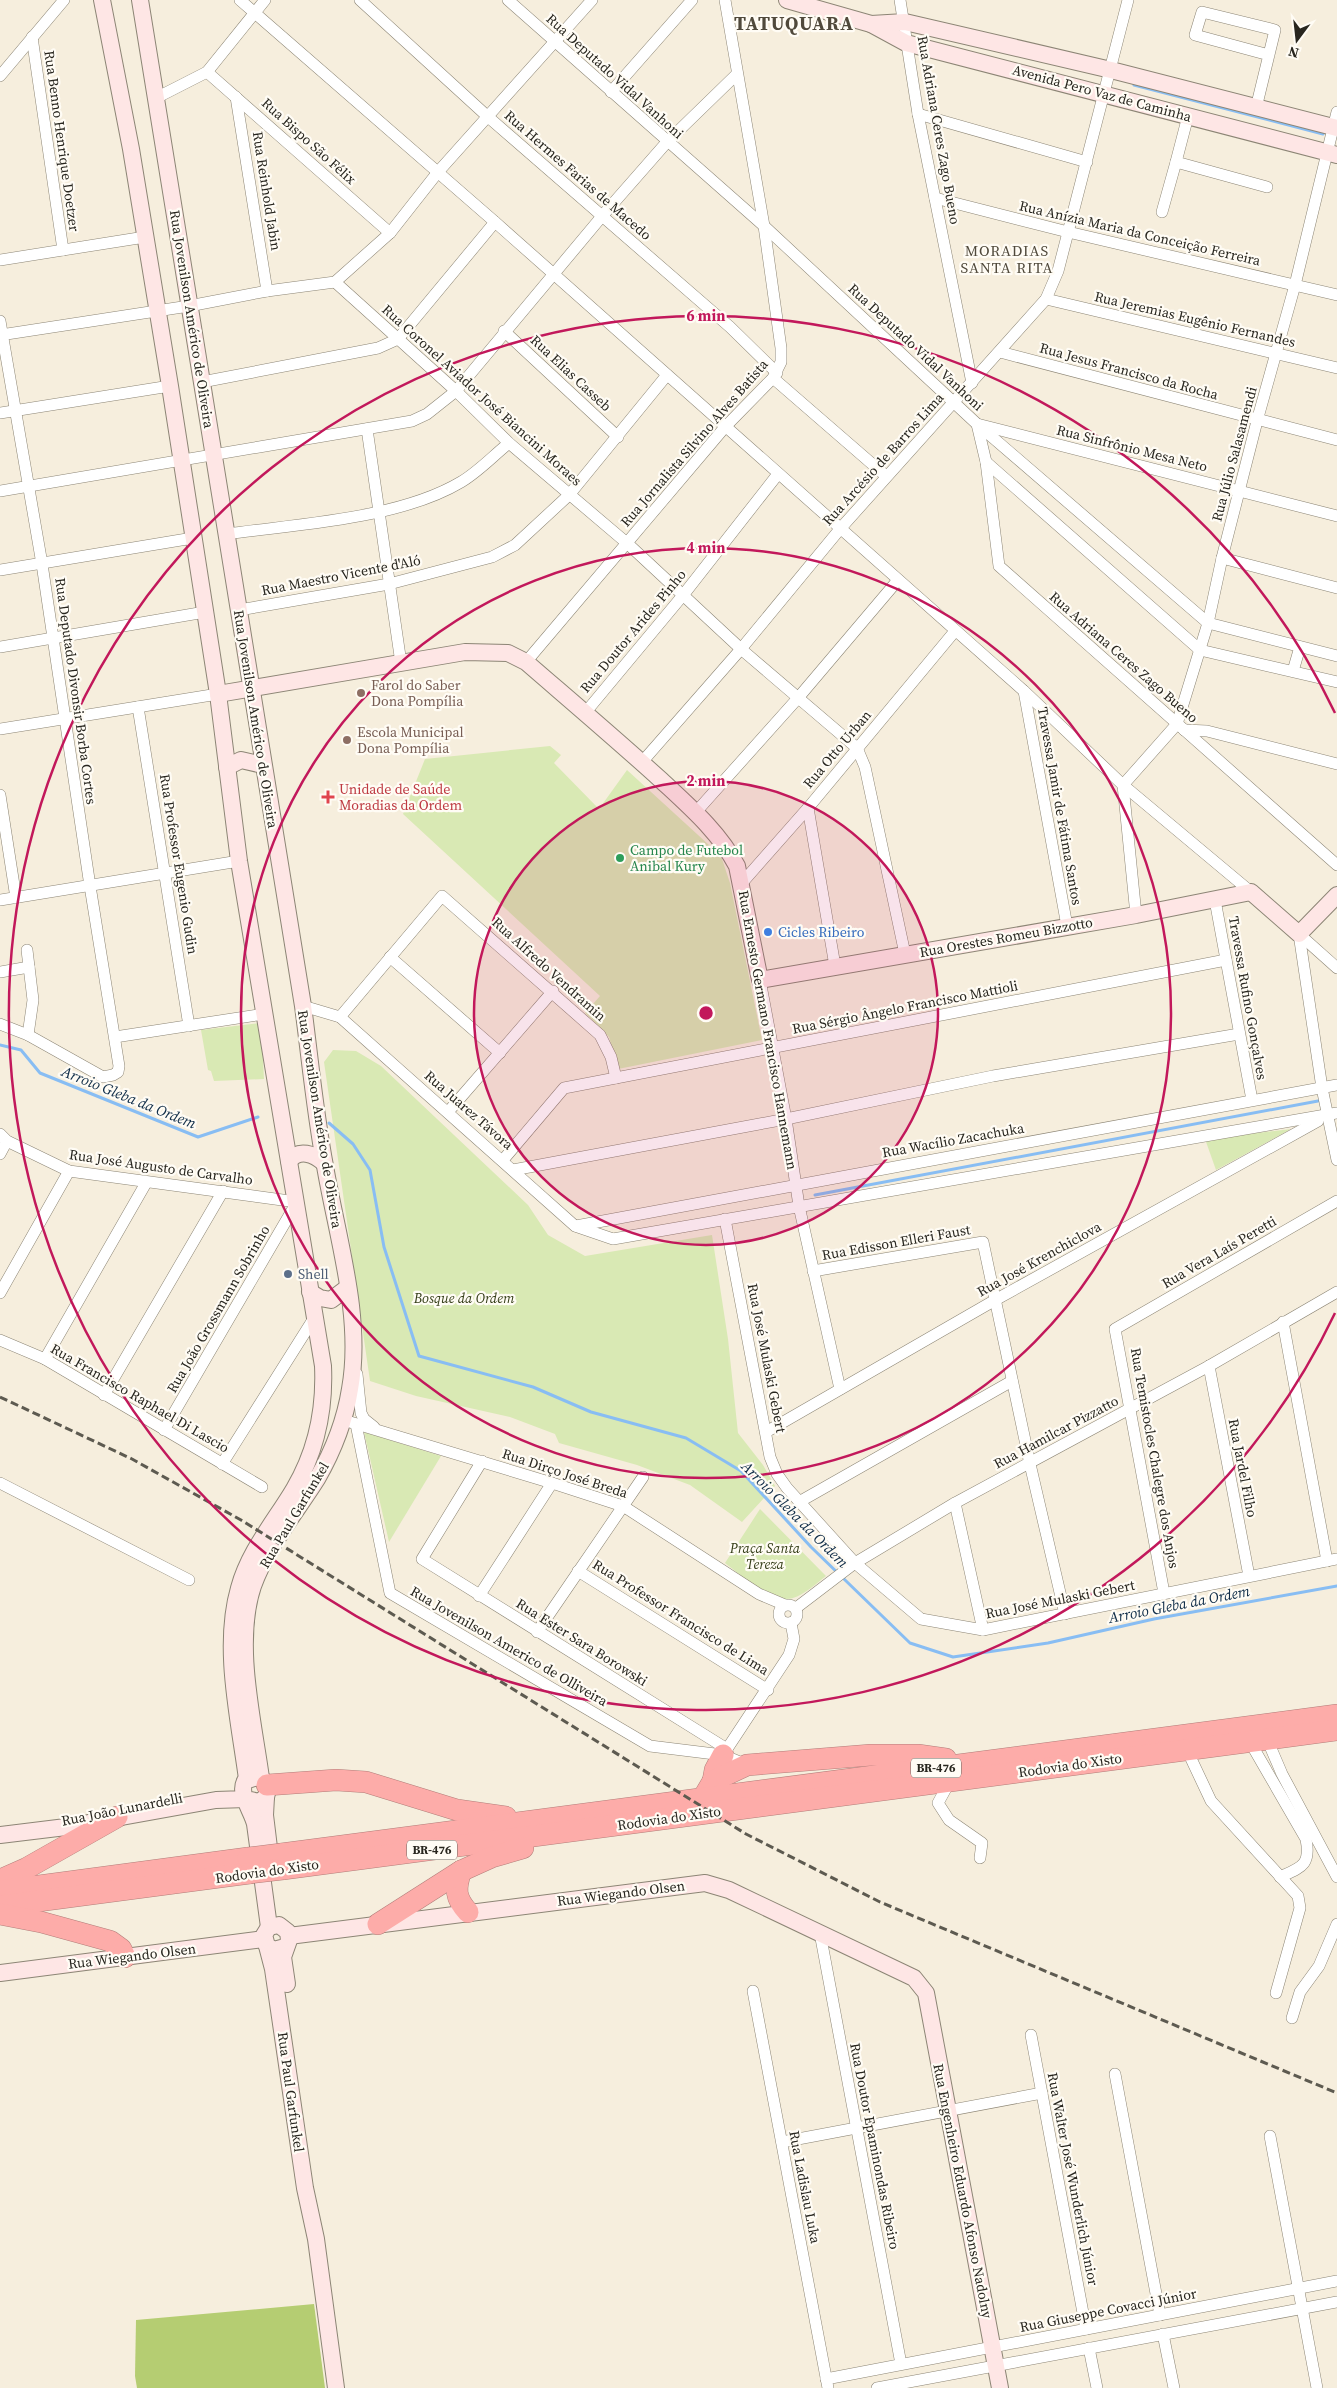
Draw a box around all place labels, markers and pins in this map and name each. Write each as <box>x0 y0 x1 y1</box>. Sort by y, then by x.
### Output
place label: Farol do Saber Dona Pompília <box>371 675 464 711</box>
marker: Farol do Saber Dona Pompília <box>355 687 367 699</box>
place label: Escola Municipal Dona Pompília <box>357 722 464 758</box>
marker: Escola Municipal Dona Pompília <box>341 734 353 746</box>
place label: Unidade de Saúde Moradias da Ordem <box>339 779 462 815</box>
marker: Unidade de Saúde Moradias da Ordem <box>321 790 335 804</box>
place label: Campo de Futebol Anibal Kury <box>630 840 743 876</box>
marker: Campo de Futebol Anibal Kury <box>614 852 626 864</box>
place label: Cicles Ribeiro <box>778 922 865 942</box>
marker: Cicles Ribeiro <box>762 926 774 938</box>
centre of rings <box>697 1004 715 1022</box>
place label: Shell <box>298 1264 329 1284</box>
marker: Shell <box>282 1268 294 1280</box>

